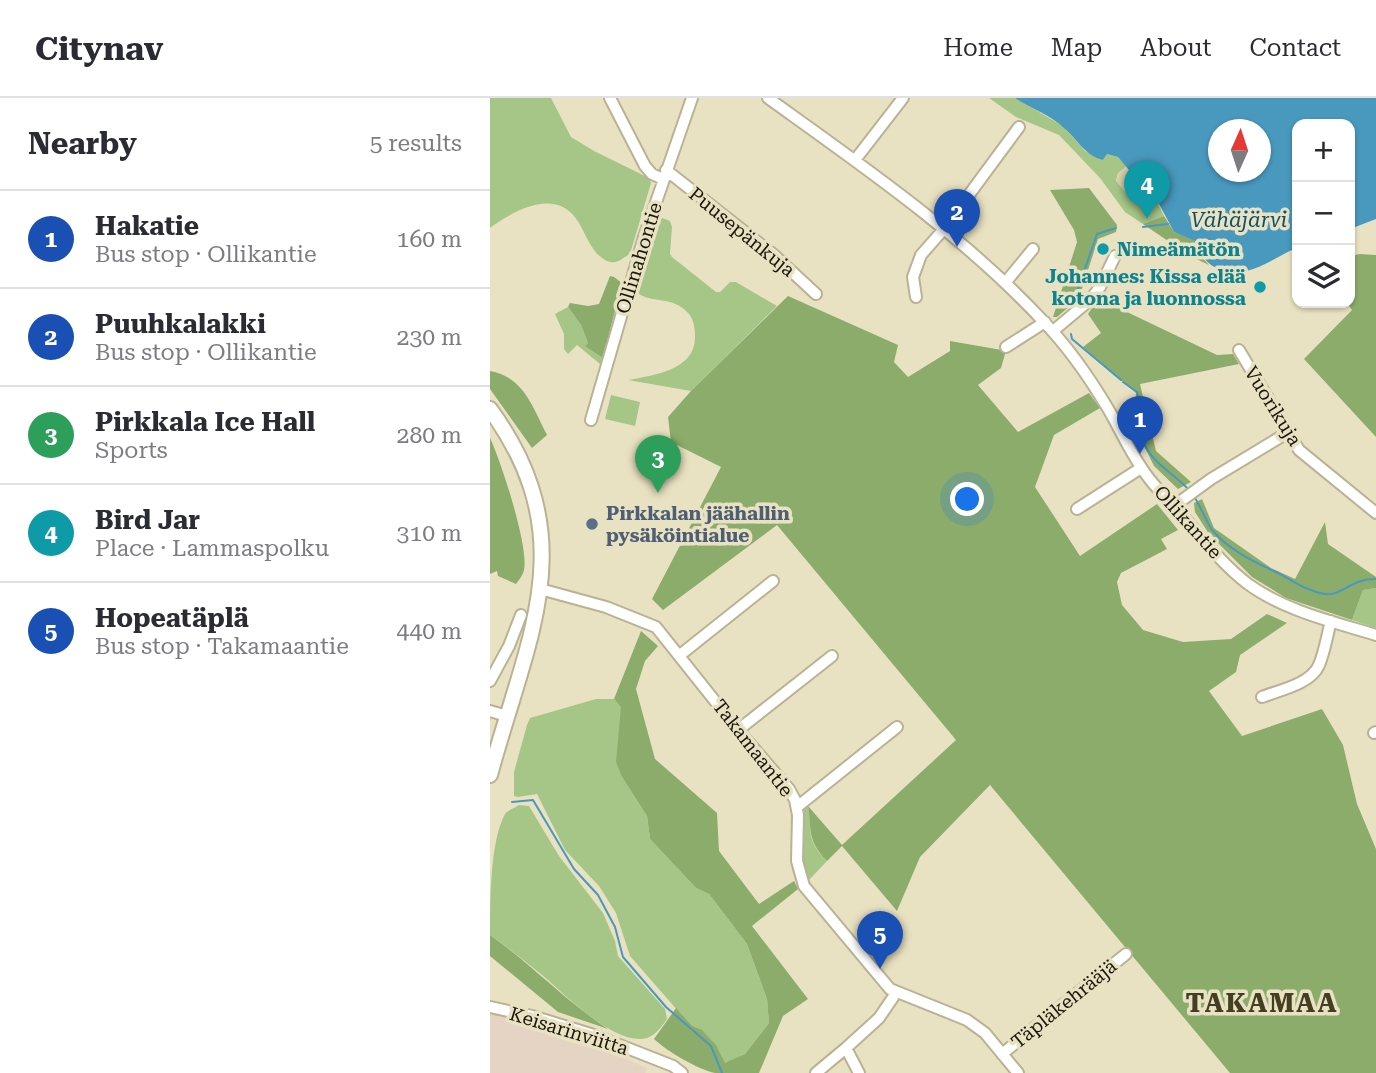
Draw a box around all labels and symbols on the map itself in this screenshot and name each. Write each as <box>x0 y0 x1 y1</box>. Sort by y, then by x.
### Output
north arrow <box>1208 119 1271 182</box>
pin: 4 <box>1124 161 1170 219</box>
street label: Puusepänkuja <box>684 182 800 282</box>
pin: 2 <box>934 189 980 247</box>
street label: Ollinahontie <box>611 200 667 316</box>
water label: Vähäjärvi <box>1191 208 1287 232</box>
place label: Nimeämätön <box>1117 238 1241 261</box>
marker: Nimeämätön <box>1095 241 1111 257</box>
place label: Johannes: Kissa elää kotona ja luonnossa <box>1045 265 1246 310</box>
marker: Johannes: Kissa elää kotona ja luonnossa <box>1252 279 1268 295</box>
street label: Vuorikuja <box>1239 362 1307 451</box>
pin: 1 <box>1117 396 1163 454</box>
pin: 3 <box>635 435 681 493</box>
street label: Ollikantie <box>1149 481 1227 563</box>
your location <box>950 482 984 516</box>
place label: Pirkkalan jäähallin pysäköintialue <box>606 502 790 547</box>
marker: Pirkkalan jäähallin pysäköintialue <box>584 516 600 532</box>
street label: Takamaantie <box>708 695 798 801</box>
pin: 5 <box>857 911 903 969</box>
street label: Täpläkehrääjä <box>1007 954 1122 1053</box>
district label: TAKAMAA <box>1185 988 1339 1018</box>
street label: Keisarinviitta <box>507 1002 632 1060</box>

